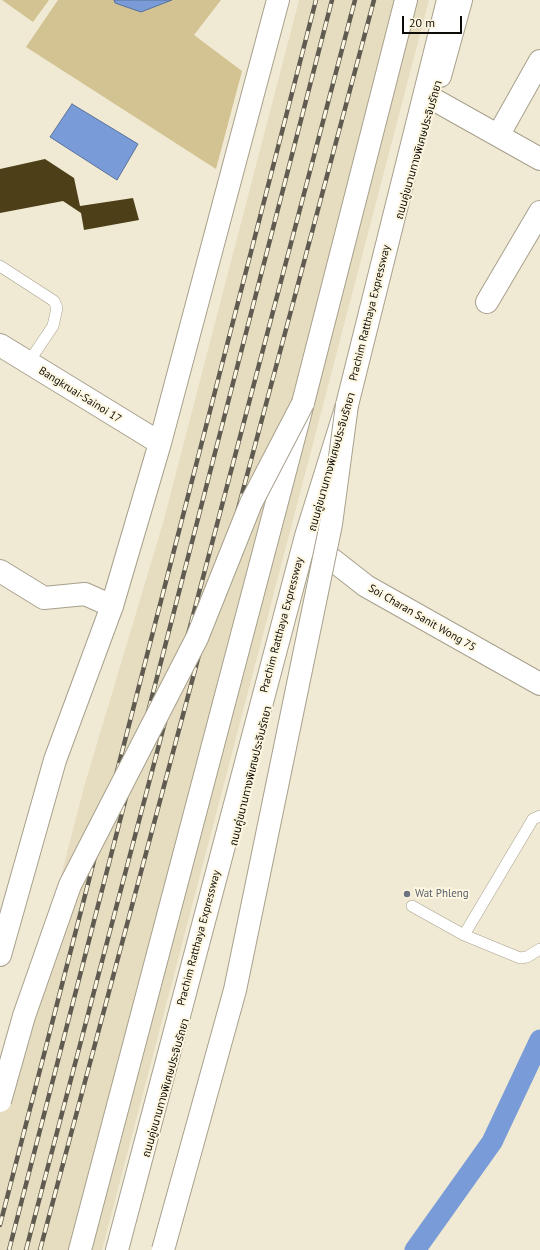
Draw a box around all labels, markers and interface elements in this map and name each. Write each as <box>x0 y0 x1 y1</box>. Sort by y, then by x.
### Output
scale bar <box>404 8 464 34</box>
text: 20 m <box>409 15 435 30</box>
street label: ถนนคู่ขนานทางพิเศษประจิมรัถยา <box>393 79 445 221</box>
street label: Prachim Ratthaya Expressway <box>347 244 393 382</box>
street label: Bangkruai-Sainoi 17 <box>36 364 124 426</box>
street label: ถนนคู่ขนานทางพิเศษประจิมรัถยา <box>306 391 358 533</box>
street label: Prachim Ratthaya Expressway <box>258 556 306 694</box>
street label: Soi Charan Sanit Wong 75 <box>366 582 478 654</box>
street label: ถนนคู่ขนานทางพิเศษประจิมรัถยา <box>227 705 275 847</box>
street label: Prachim Ratthaya Expressway <box>175 869 223 1007</box>
place label: Wat Phleng <box>415 887 469 901</box>
marker: Wat Phleng <box>402 889 412 899</box>
street label: ถนนคู่ขนานทางพิเศษประจิมรัถยา <box>140 1017 192 1159</box>

